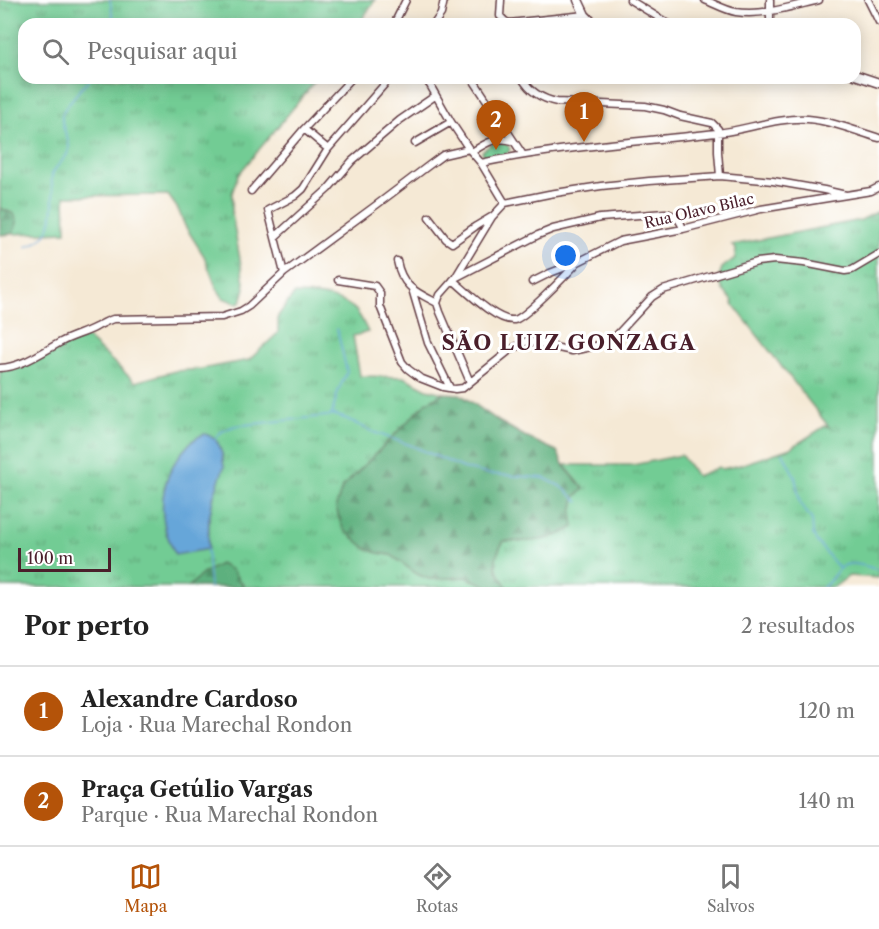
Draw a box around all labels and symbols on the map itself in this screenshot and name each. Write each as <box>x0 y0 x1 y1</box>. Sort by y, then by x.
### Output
pin: 1 <box>564 92 604 142</box>
pin: 2 <box>476 100 516 150</box>
street label: Rua Olavo Bilac <box>642 189 756 232</box>
your location <box>551 241 580 270</box>
district label: SÃO LUIZ GONZAGA <box>442 330 696 355</box>
scale bar <box>18 545 111 572</box>

